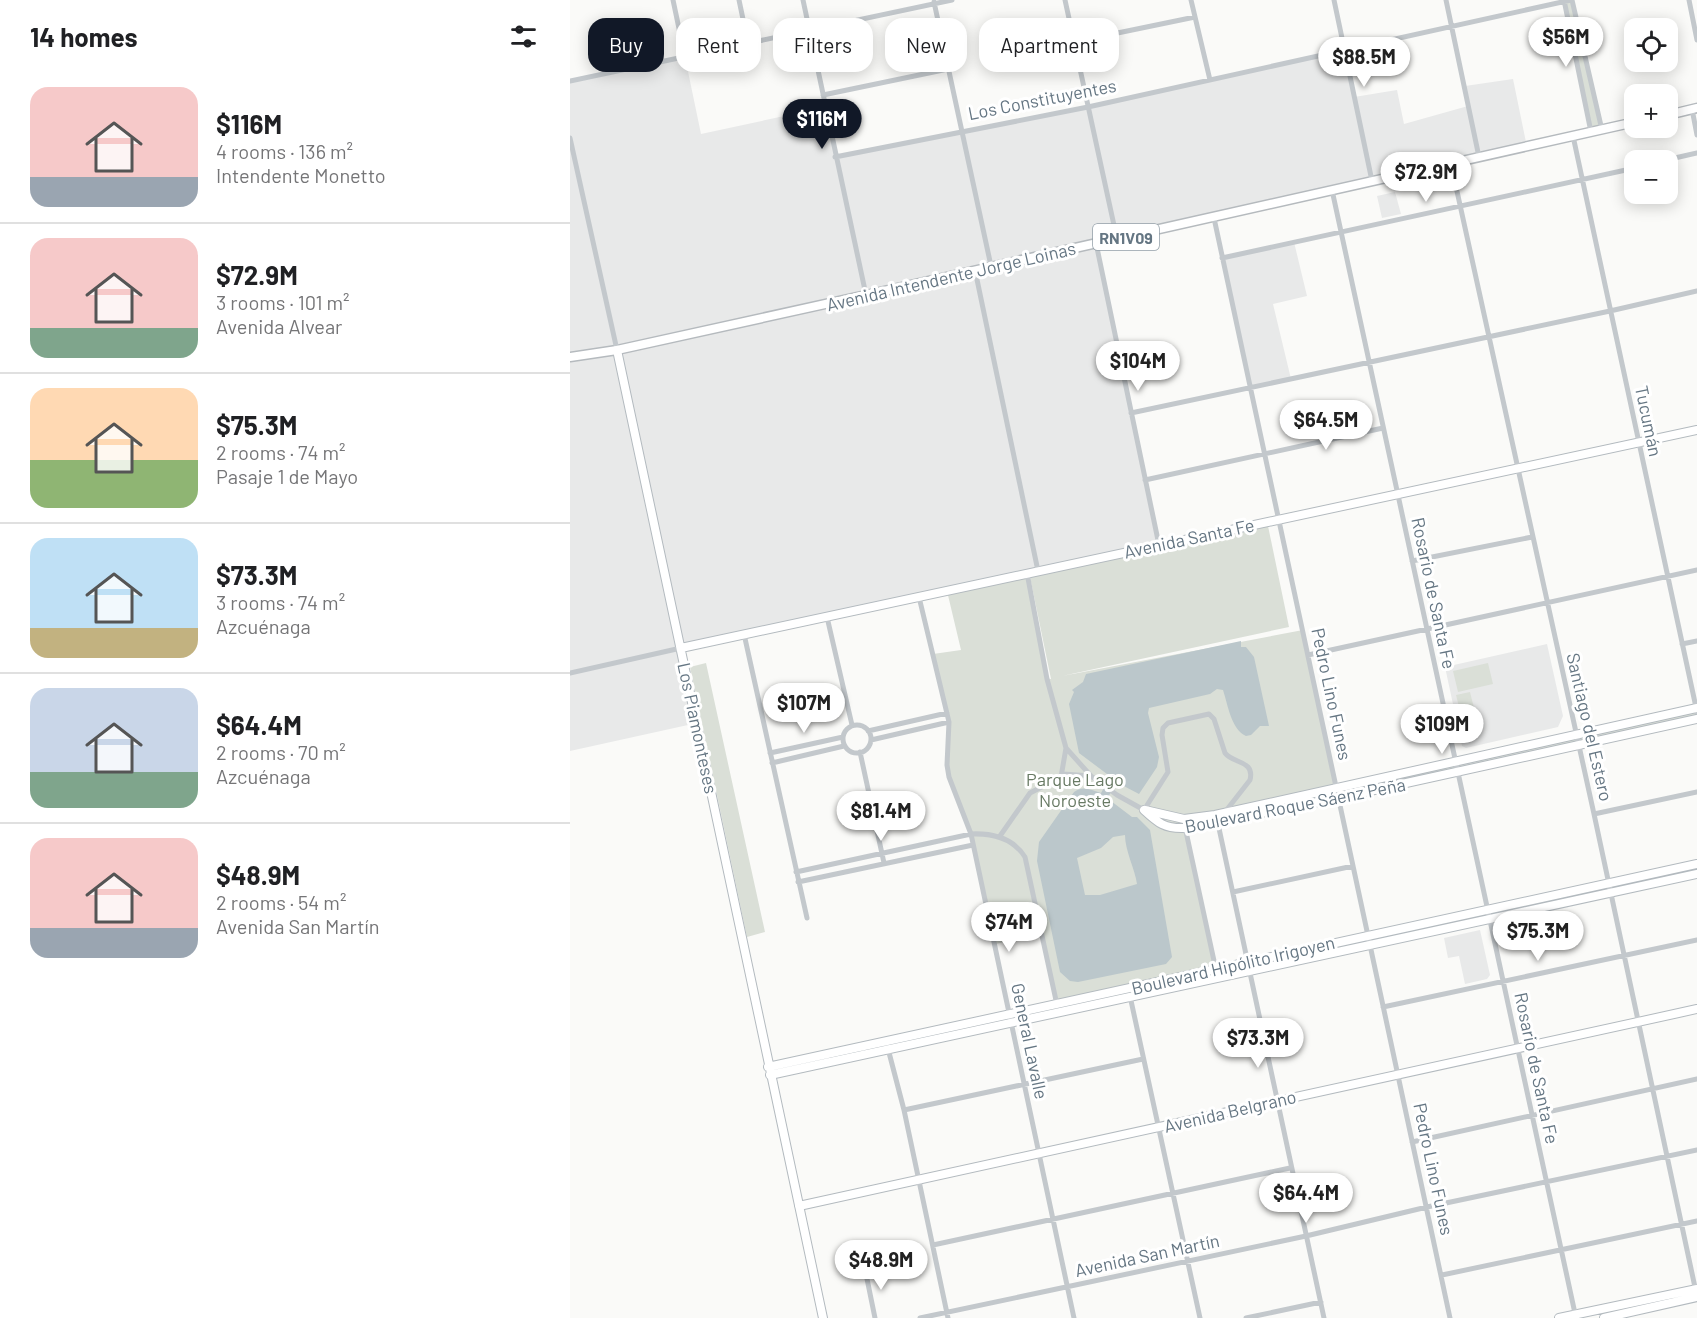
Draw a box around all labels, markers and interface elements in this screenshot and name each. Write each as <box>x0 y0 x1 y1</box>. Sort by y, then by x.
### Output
pin: $56M <box>1530 17 1602 68</box>
chip: Buy <box>588 18 664 72</box>
chip: Rent <box>676 18 761 72</box>
chip: Filters <box>773 18 873 72</box>
chip: New <box>885 18 967 72</box>
chip: Apartment <box>979 18 1119 72</box>
map controls <box>1624 18 1678 204</box>
button: locate <box>1624 18 1678 72</box>
icon: filters <box>507 20 540 53</box>
text: 14 homes <box>30 21 137 52</box>
text: $56M <box>1542 24 1590 48</box>
pin: $88.5M <box>1315 37 1413 88</box>
text: $88.5M <box>1332 44 1396 68</box>
street label: Los Constituyentes <box>966 74 1118 124</box>
button: + <box>1624 84 1678 138</box>
pin: $116M <box>780 99 864 150</box>
text: $116M <box>797 106 847 130</box>
text: $116M <box>216 108 282 139</box>
icon: home <box>78 111 150 183</box>
text: 4 rooms · 136 m² <box>216 139 353 163</box>
button: − <box>1624 150 1678 204</box>
pin: $72.9M <box>1377 152 1475 203</box>
text: $72.9M <box>1395 159 1457 183</box>
text: Intendente Monetto <box>216 163 386 187</box>
road number: RN1V09 <box>1093 224 1159 250</box>
street label: Avenida Intendente Jorge Loinas <box>824 237 1078 315</box>
text: $72.9M <box>216 259 298 290</box>
icon: home <box>78 262 150 334</box>
text: 3 rooms · 101 m² <box>216 290 349 314</box>
text: Avenida Alvear <box>216 314 342 338</box>
pin: $104M <box>1096 341 1180 392</box>
text: $104M <box>1110 348 1166 372</box>
street label: Tucumán <box>1631 384 1667 458</box>
pin: $64.5M <box>1277 400 1375 451</box>
text: $64.5M <box>1294 407 1358 431</box>
text: $75.3M <box>216 409 297 440</box>
icon: home <box>78 412 150 484</box>
text: 2 rooms · 74 m² <box>216 440 346 464</box>
text: Pasaje 1 de Mayo <box>216 464 358 488</box>
street label: Avenida Santa Fe <box>1122 513 1256 563</box>
street label: Rosario de Santa Fe <box>1407 515 1461 671</box>
text: $73.3M <box>216 559 297 590</box>
icon: home <box>78 562 150 634</box>
text: 3 rooms · 74 m² <box>216 590 345 614</box>
text: Azcuénaga <box>216 614 311 638</box>
street label: Pedro Lino Funes <box>1307 626 1357 762</box>
street label: Santiago del Estero <box>1562 651 1618 803</box>
street label: Los Piamonteses <box>673 660 723 796</box>
pin: $107M <box>762 683 846 734</box>
text: $107M <box>777 690 831 714</box>
pin: $109M <box>1400 704 1484 755</box>
text: $64.4M <box>216 709 302 740</box>
text: $109M <box>1415 711 1469 735</box>
icon: home <box>78 712 150 784</box>
text: 2 rooms · 70 m² <box>216 740 346 764</box>
text: Azcuénaga <box>216 764 311 788</box>
park label: Parque Lago Noroeste <box>1026 768 1124 811</box>
street label: Boulevard Roque Sáenz Peña <box>1183 773 1407 837</box>
pin: $81.4M <box>832 791 930 842</box>
text: $81.4M <box>851 798 911 822</box>
text: $48.9M <box>216 859 300 890</box>
icon: home <box>78 862 150 934</box>
text: 2 rooms · 54 m² <box>216 890 346 914</box>
pin: $74M <box>973 902 1045 953</box>
text: $74M <box>985 909 1033 933</box>
pin: $75.3M <box>1489 911 1587 962</box>
text: Avenida San Martín <box>216 914 379 938</box>
text: $75.3M <box>1507 918 1569 942</box>
street label: Boulevard Hipólito Irigoyen <box>1129 931 1337 999</box>
street label: General Lavalle <box>1007 981 1053 1101</box>
street label: Rosario de Santa Fe <box>1510 990 1564 1146</box>
pin: $73.3M <box>1209 1018 1307 1069</box>
text: $73.3M <box>1227 1025 1289 1049</box>
street label: Avenida Belgrano <box>1162 1085 1298 1137</box>
street label: Pedro Lino Funes <box>1409 1101 1459 1237</box>
pin: $64.4M <box>1257 1173 1355 1224</box>
text: $64.4M <box>1273 1180 1339 1204</box>
street label: Avenida San Martín <box>1073 1229 1221 1281</box>
pin: $48.9M <box>832 1240 930 1291</box>
text: $48.9M <box>849 1247 913 1271</box>

